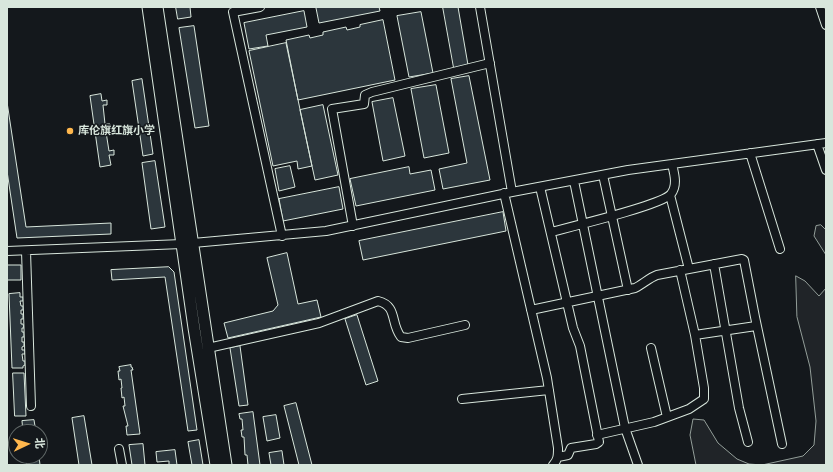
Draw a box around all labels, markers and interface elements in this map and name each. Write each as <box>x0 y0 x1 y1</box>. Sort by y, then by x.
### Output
place label: 库伦旗红旗小学 <box>78 124 155 138</box>
marker: 库伦旗红旗小学 <box>65 126 75 136</box>
north arrow <box>8 424 48 464</box>
text: 北 <box>32 437 47 449</box>

